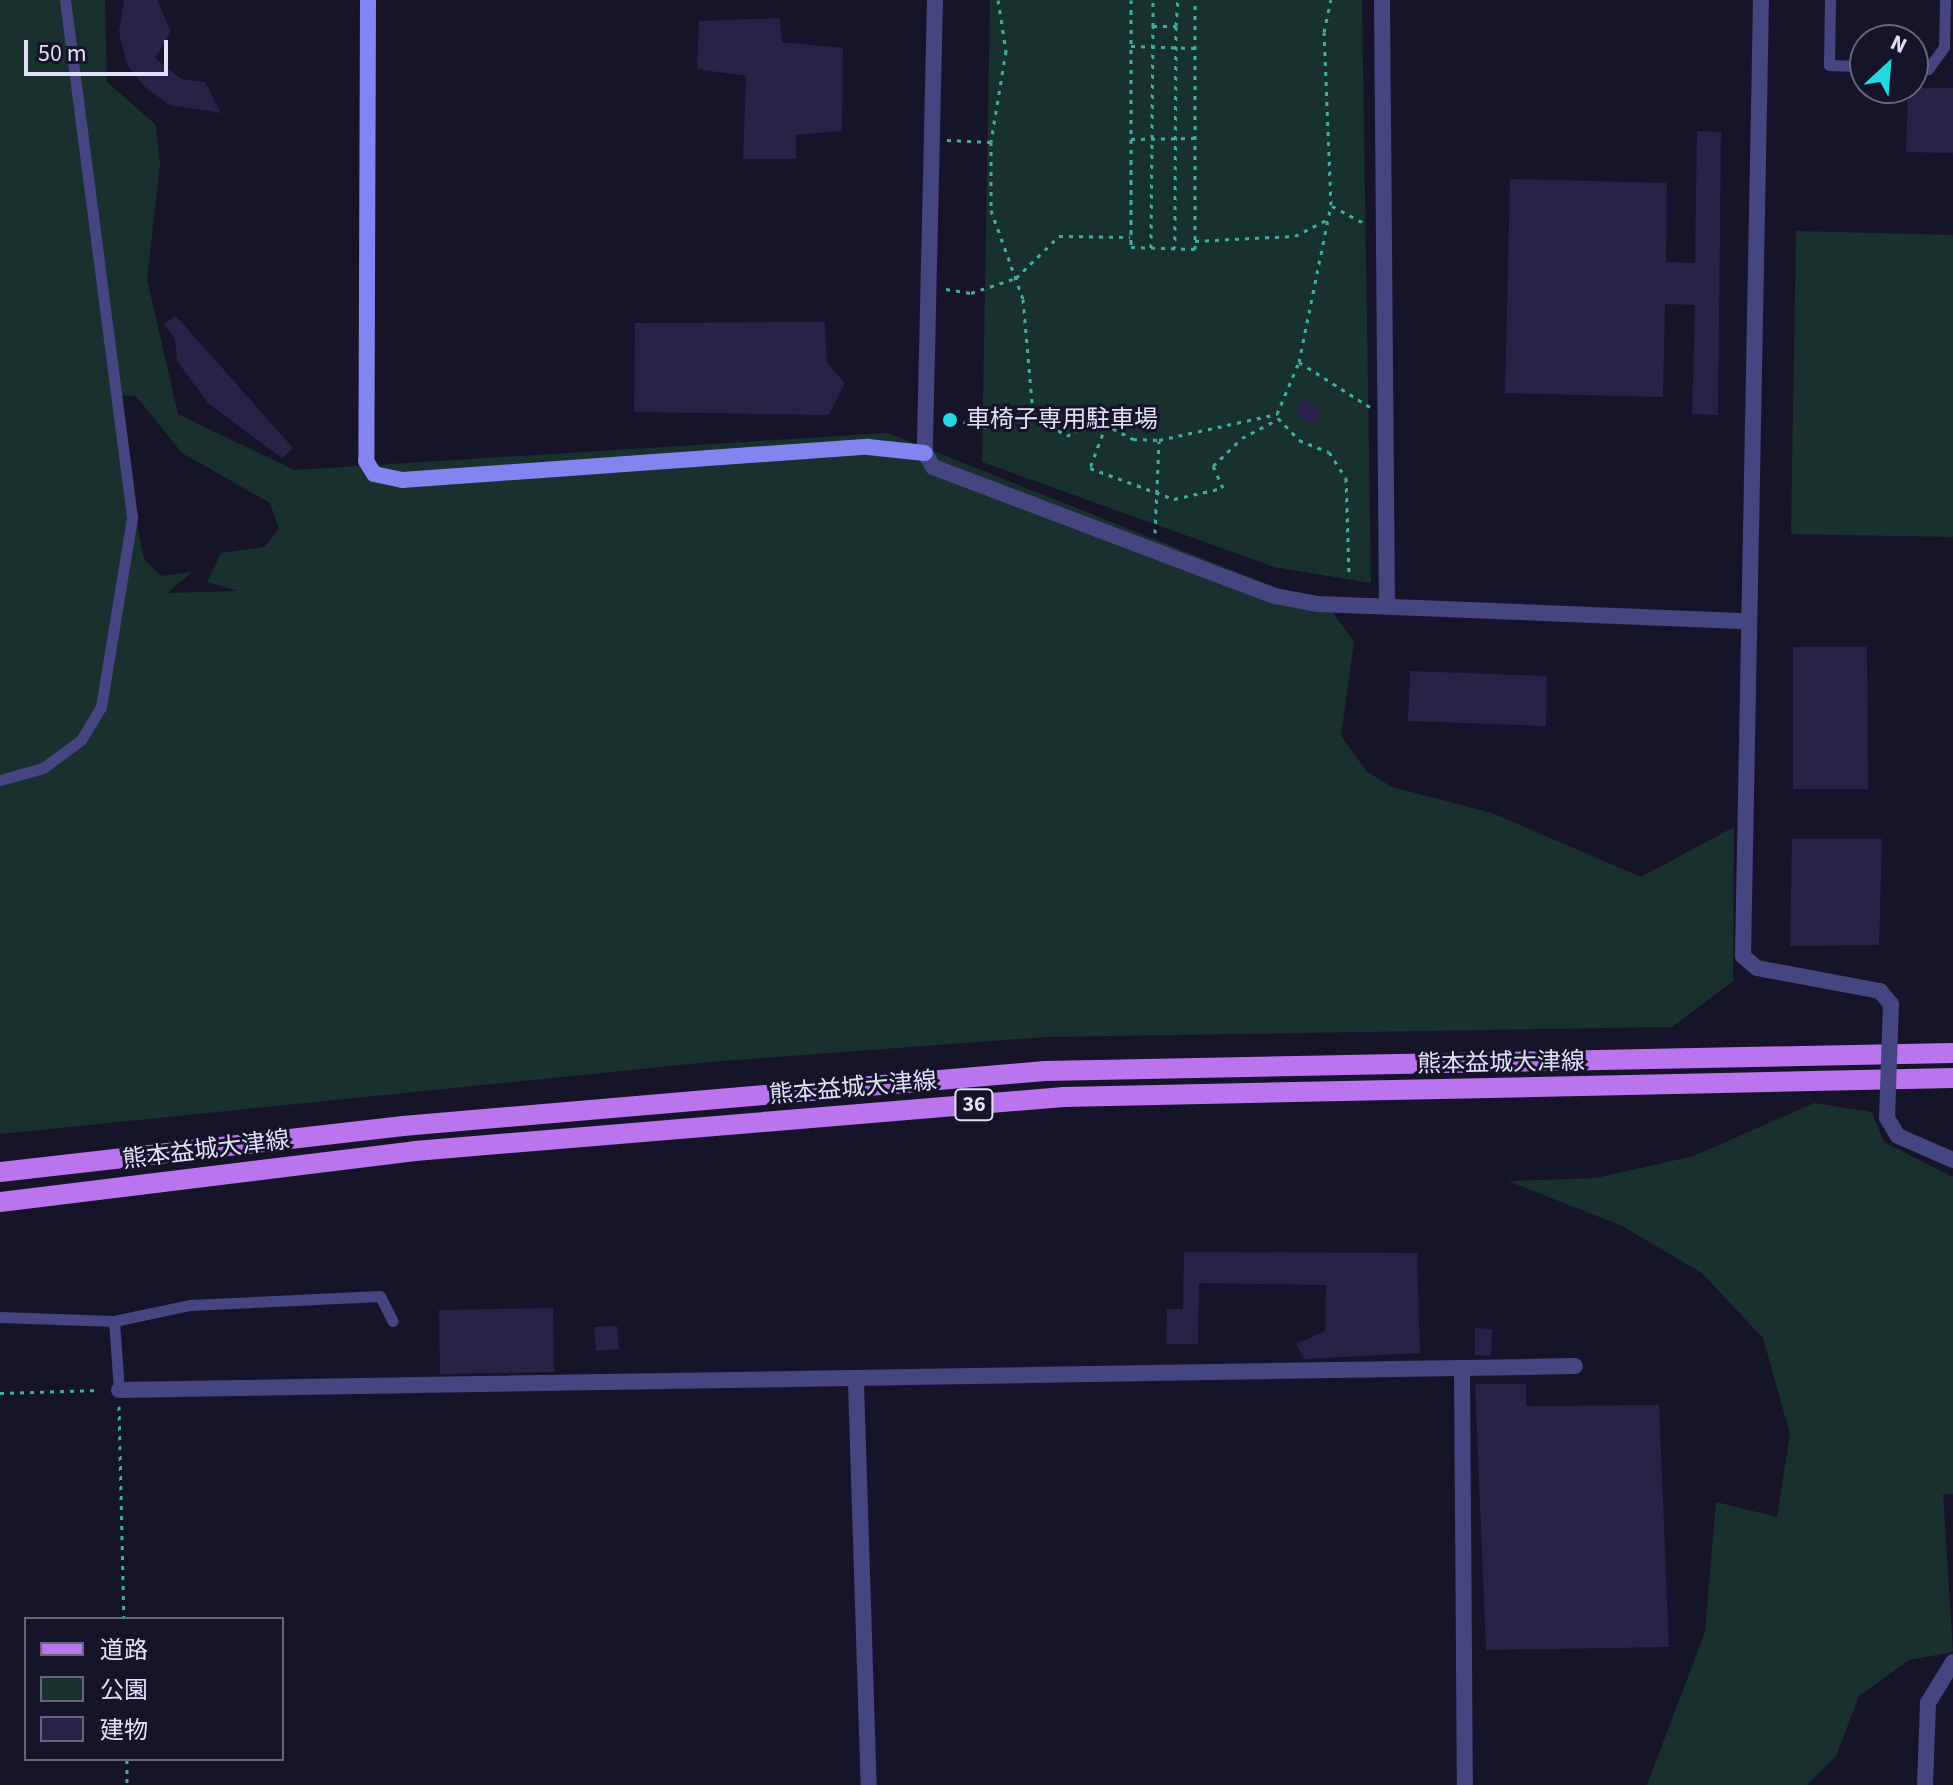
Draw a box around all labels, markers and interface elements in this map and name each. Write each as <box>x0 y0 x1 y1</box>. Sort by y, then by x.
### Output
scale bar <box>28 24 172 74</box>
north arrow <box>1849 24 1929 104</box>
text: N <box>1885 27 1912 62</box>
text: 50 m <box>38 36 87 71</box>
place label: 車椅子専用駐車場 <box>966 406 1158 434</box>
marker: 車椅子専用駐車場 <box>941 411 959 429</box>
street label: 熊本益城大津線 <box>1417 1047 1585 1079</box>
street label: 熊本益城大津線 <box>768 1066 938 1110</box>
road number: 36 <box>954 1087 994 1123</box>
street label: 熊本益城大津線 <box>121 1125 291 1175</box>
legend <box>24 1617 284 1761</box>
text: 道路 <box>100 1633 148 1668</box>
text: 公園 <box>100 1673 148 1708</box>
text: 建物 <box>100 1713 148 1748</box>

